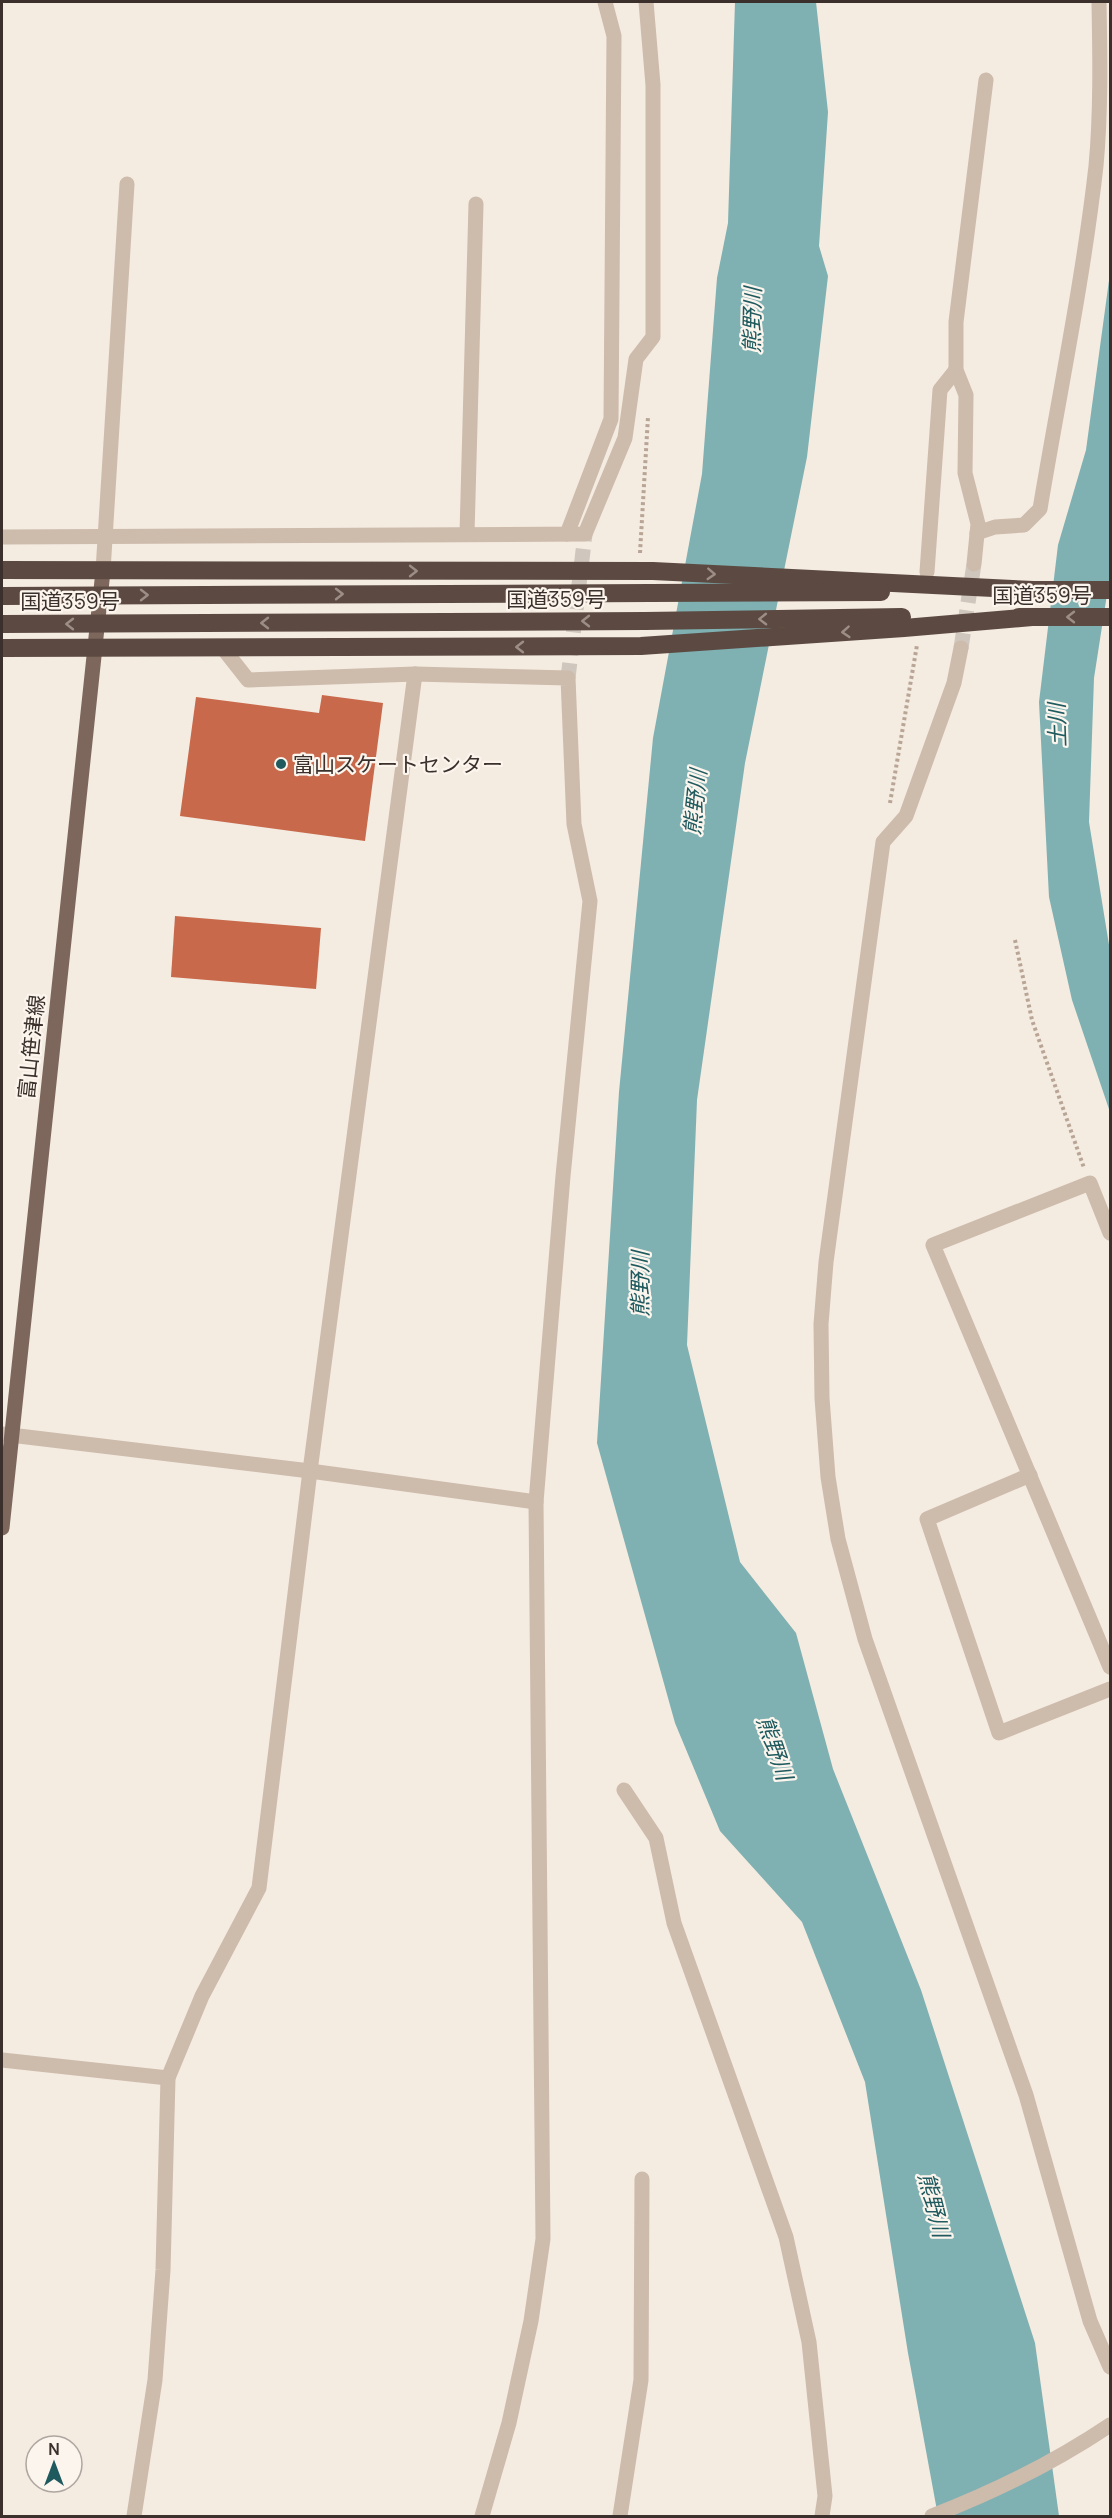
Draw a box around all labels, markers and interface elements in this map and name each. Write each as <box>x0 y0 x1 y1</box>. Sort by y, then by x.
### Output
water label: 熊野川 <box>736 285 768 353</box>
one-way arrow <box>409 565 418 577</box>
one-way arrow <box>707 567 716 580</box>
street label: 国道359号 <box>992 581 1092 609</box>
street label: 国道359号 <box>506 585 606 613</box>
street label: 国道359号 <box>20 587 120 615</box>
one-way arrow <box>334 588 343 600</box>
one-way arrow <box>139 589 148 601</box>
one-way arrow <box>1067 611 1076 623</box>
one-way arrow <box>758 613 767 626</box>
one-way arrow <box>582 615 591 627</box>
one-way arrow <box>66 617 75 630</box>
one-way arrow <box>261 617 270 629</box>
one-way arrow <box>841 626 850 639</box>
one-way arrow <box>515 641 524 653</box>
water label: 土川 <box>1041 700 1073 748</box>
place label: 富山スケートセンター <box>293 750 503 778</box>
marker: 富山スケートセンター <box>274 757 288 771</box>
water label: 熊野川 <box>677 766 714 836</box>
street label: 富山笹津線 <box>12 993 50 1101</box>
water label: 熊野川 <box>625 1249 655 1317</box>
water label: 熊野川 <box>750 1712 801 1786</box>
water label: 熊野川 <box>911 2169 957 2243</box>
north arrow <box>24 2434 84 2494</box>
text: N <box>48 2438 60 2460</box>

